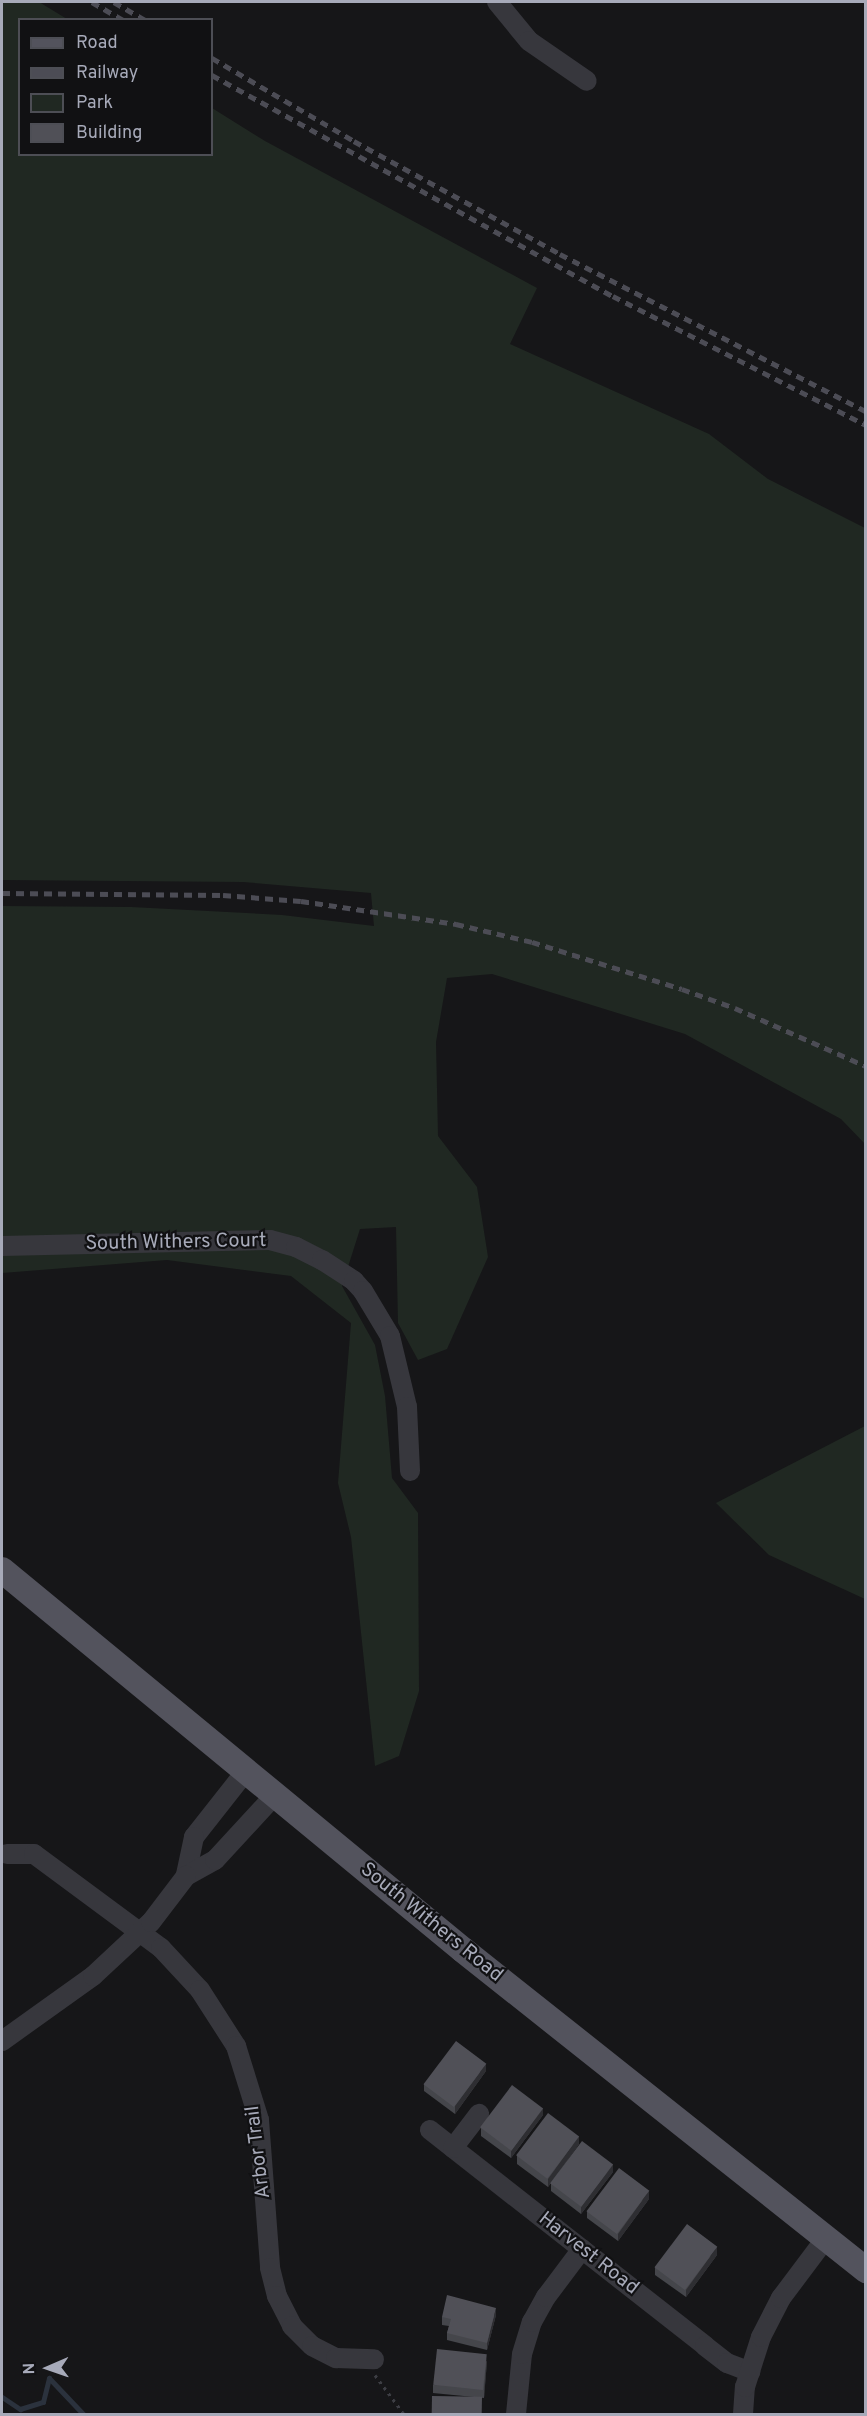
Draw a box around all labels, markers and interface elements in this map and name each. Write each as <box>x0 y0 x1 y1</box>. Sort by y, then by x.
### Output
legend <box>18 18 213 156</box>
text: Road <box>76 32 118 55</box>
text: Railway <box>76 62 138 85</box>
text: Park <box>76 92 113 115</box>
text: Building <box>76 122 142 145</box>
street label: South Withers Court <box>85 1229 267 1257</box>
street label: South Withers Road <box>355 1858 507 1988</box>
street label: Arbor Trail <box>241 2104 277 2200</box>
street label: Harvest Road <box>533 2207 643 2301</box>
north arrow <box>18 2338 78 2398</box>
text: N <box>20 2363 40 2375</box>

